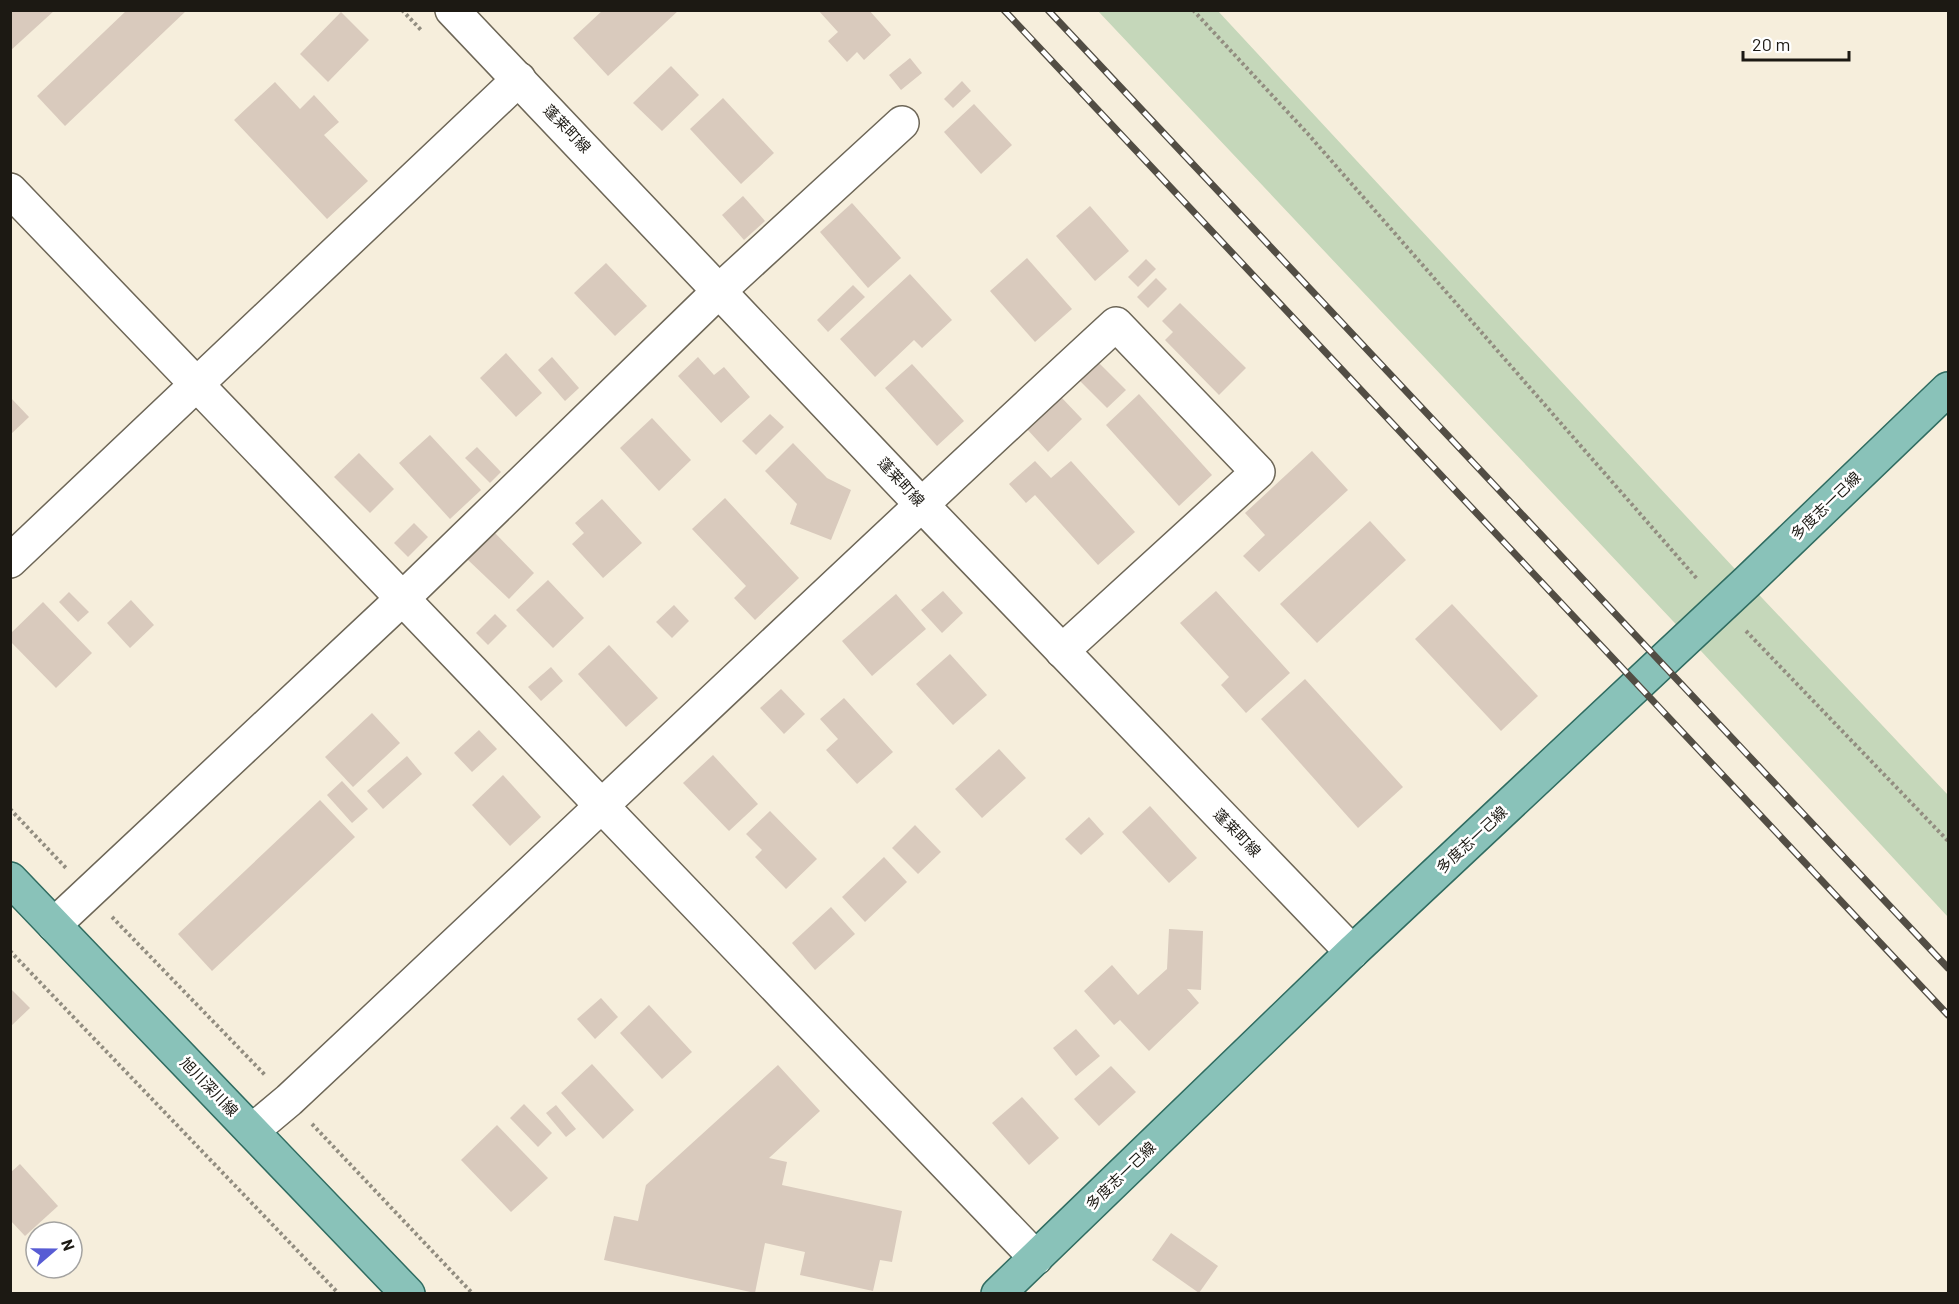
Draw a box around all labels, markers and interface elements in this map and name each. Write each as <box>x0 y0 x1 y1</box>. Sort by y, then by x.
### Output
scale bar <box>1743 24 1850 62</box>
text: 20 m <box>1752 33 1790 55</box>
street label: 蓬莱町線 <box>540 100 595 156</box>
street label: 蓬莱町線 <box>875 453 929 509</box>
street label: 多度志一己線 <box>1787 468 1864 543</box>
street label: 多度志一己線 <box>1432 802 1510 877</box>
street label: 蓬莱町線 <box>1210 804 1265 860</box>
street label: 旭川深川線 <box>177 1053 242 1120</box>
street label: 多度志一己線 <box>1082 1138 1159 1213</box>
north arrow <box>24 1220 84 1280</box>
text: N <box>58 1236 79 1253</box>

